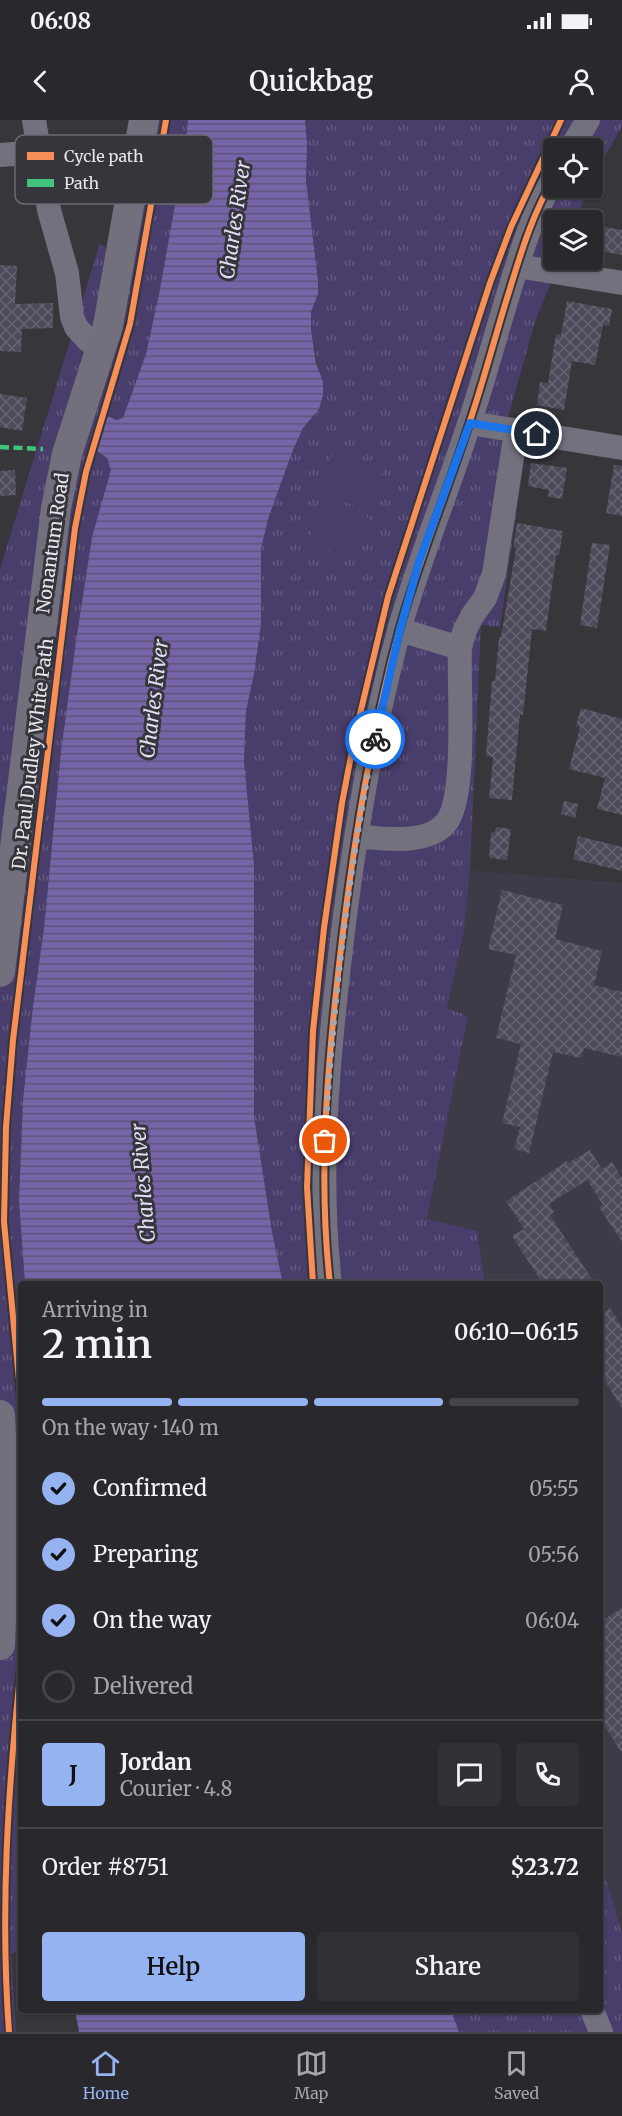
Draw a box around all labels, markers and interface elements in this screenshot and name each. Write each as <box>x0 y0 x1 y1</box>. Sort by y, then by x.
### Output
text: 06:08 <box>30 7 91 35</box>
text: Quickbag <box>249 64 373 98</box>
icon: back <box>24 65 57 98</box>
icon: person <box>565 65 598 98</box>
legend <box>15 135 213 204</box>
map controls <box>543 138 603 270</box>
button: locate <box>543 138 603 198</box>
text: Cycle path <box>64 146 144 166</box>
water label: Charles River <box>214 158 255 281</box>
text: Path <box>64 173 100 193</box>
button: layers <box>543 210 603 270</box>
pin <box>511 408 562 459</box>
icon: home <box>520 417 553 450</box>
street label: Nonantum Road <box>31 471 74 615</box>
street label: Dr. Paul Dudley White Path <box>7 637 58 871</box>
water label: Charles River <box>134 637 173 760</box>
courier <box>345 709 405 769</box>
icon: bike <box>359 723 392 756</box>
pin <box>299 1115 350 1166</box>
water label: Charles River <box>125 1121 160 1244</box>
icon: bag <box>308 1124 341 1157</box>
text: Arriving in <box>42 1297 148 1322</box>
text: 06:10–06:15 <box>454 1318 579 1346</box>
text: 2 min <box>42 1320 152 1369</box>
text: On the way · 140 m <box>42 1415 219 1440</box>
icon: check <box>42 1472 75 1505</box>
text: Confirmed <box>93 1474 207 1502</box>
text: 05:55 <box>529 1476 579 1501</box>
icon: check <box>42 1538 75 1571</box>
text: Preparing <box>93 1540 198 1568</box>
text: 05:56 <box>528 1542 579 1567</box>
icon: check <box>42 1604 75 1637</box>
text: On the way <box>93 1606 211 1634</box>
text: 06:04 <box>525 1608 579 1633</box>
text: Delivered <box>93 1672 193 1700</box>
button: chat <box>438 1743 501 1806</box>
button: phone <box>516 1743 579 1806</box>
text: Jordan <box>120 1748 192 1776</box>
text: J <box>69 1760 78 1788</box>
text: Courier · 4.8 <box>120 1776 232 1801</box>
text: Order #8751 <box>42 1853 168 1881</box>
text: $23.72 <box>510 1853 579 1881</box>
button: Help <box>42 1932 305 2001</box>
button: Share <box>317 1932 579 2001</box>
tab: Home <box>83 2047 129 2103</box>
tab: Map <box>294 2047 328 2103</box>
tab: Saved <box>494 2047 539 2103</box>

